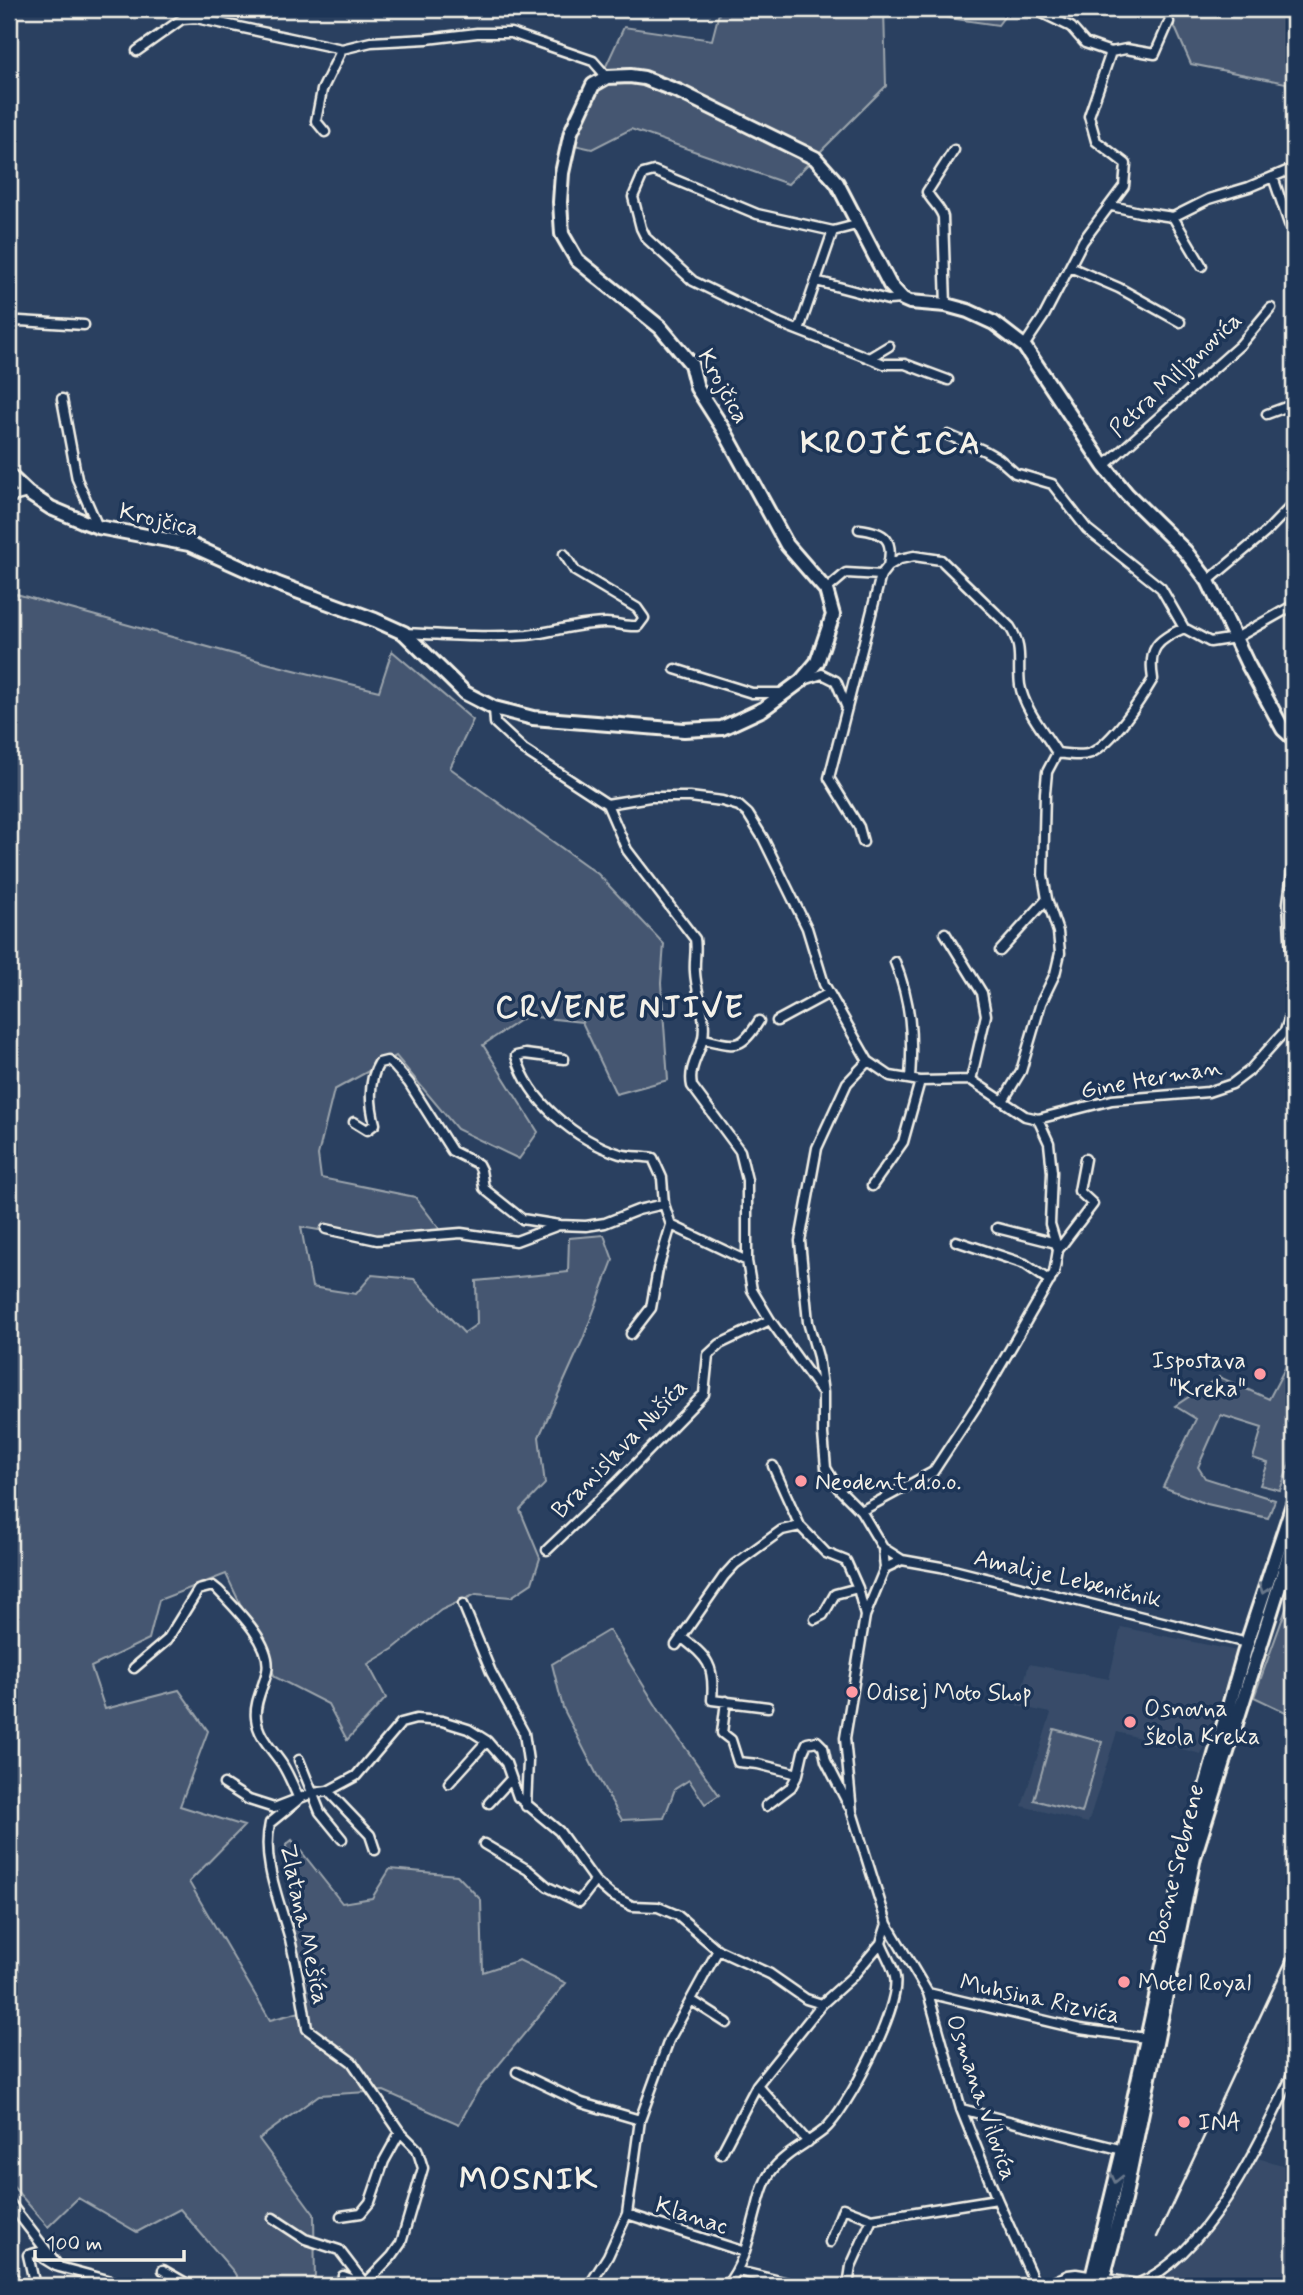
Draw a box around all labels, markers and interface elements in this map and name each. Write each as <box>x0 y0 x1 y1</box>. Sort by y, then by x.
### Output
street label: Petra Miljanovića <box>1103 305 1249 445</box>
street label: Krojčica <box>690 344 756 430</box>
district label: KROJČICA <box>800 423 982 465</box>
street label: Krojčica <box>116 496 201 545</box>
district label: CRVENE NJIVE <box>495 987 745 1029</box>
street label: Gine Herman <box>1078 1052 1224 1107</box>
place label: Ispostava "Kreka" <box>1152 1346 1246 1405</box>
marker: Ispostava "Kreka" <box>1252 1366 1268 1382</box>
street label: Branislava Nušića <box>545 1372 695 1526</box>
place label: Neodent d.o.o. <box>815 1467 962 1498</box>
marker: Neodent d.o.o. <box>793 1473 809 1489</box>
street label: Amalije Lebeničnik <box>971 1543 1165 1616</box>
one-way arrow <box>1258 1582 1272 1595</box>
place label: Odisej Moto Shop <box>866 1678 1032 1709</box>
marker: Odisej Moto Shop <box>844 1684 860 1700</box>
place label: Osnovna škola Kreka <box>1144 1694 1260 1753</box>
marker: Osnovna škola Kreka <box>1122 1714 1138 1730</box>
street label: Bosne Srebrene <box>1143 1781 1212 1948</box>
street label: Zlatana Mešića <box>271 1841 336 2007</box>
street label: Muhsina Rizvića <box>957 1967 1123 2032</box>
place label: Motel Royal <box>1138 1968 1251 1999</box>
marker: Motel Royal <box>1116 1974 1132 1990</box>
street label: Osmana Vilovića <box>938 2010 1023 2184</box>
place label: INA <box>1198 2108 1241 2139</box>
marker: INA <box>1176 2114 1192 2130</box>
district label: MOSNIK <box>459 2159 599 2201</box>
one-way arrow <box>1110 2172 1125 2184</box>
street label: Klanac <box>651 2190 732 2243</box>
scale bar <box>35 2218 184 2262</box>
text: 100 m <box>46 2230 102 2258</box>

